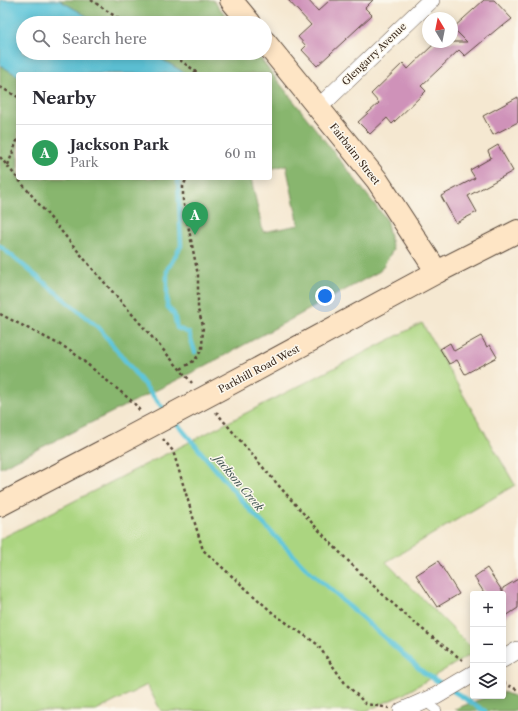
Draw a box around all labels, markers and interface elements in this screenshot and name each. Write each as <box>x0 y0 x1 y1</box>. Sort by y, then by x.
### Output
north arrow <box>422 12 458 48</box>
search box <box>16 16 272 60</box>
street label: Glengarry Avenue <box>339 20 409 88</box>
icon: search <box>30 27 52 49</box>
text: Search here <box>62 29 147 48</box>
text: Nearby <box>32 88 96 108</box>
street label: Fairbairn Street <box>327 121 383 188</box>
text: Jackson Park <box>70 135 169 154</box>
text: A <box>40 145 50 161</box>
text: 60 m <box>225 145 256 161</box>
text: Park <box>70 154 98 170</box>
pin: A <box>182 202 208 235</box>
your location <box>315 286 335 306</box>
street label: Parkhill Road West <box>216 342 302 396</box>
water label: Jackson Creek <box>209 450 267 514</box>
map controls <box>470 591 506 699</box>
button: + <box>470 591 506 627</box>
button: − <box>470 627 506 663</box>
button: layers <box>470 663 506 699</box>

